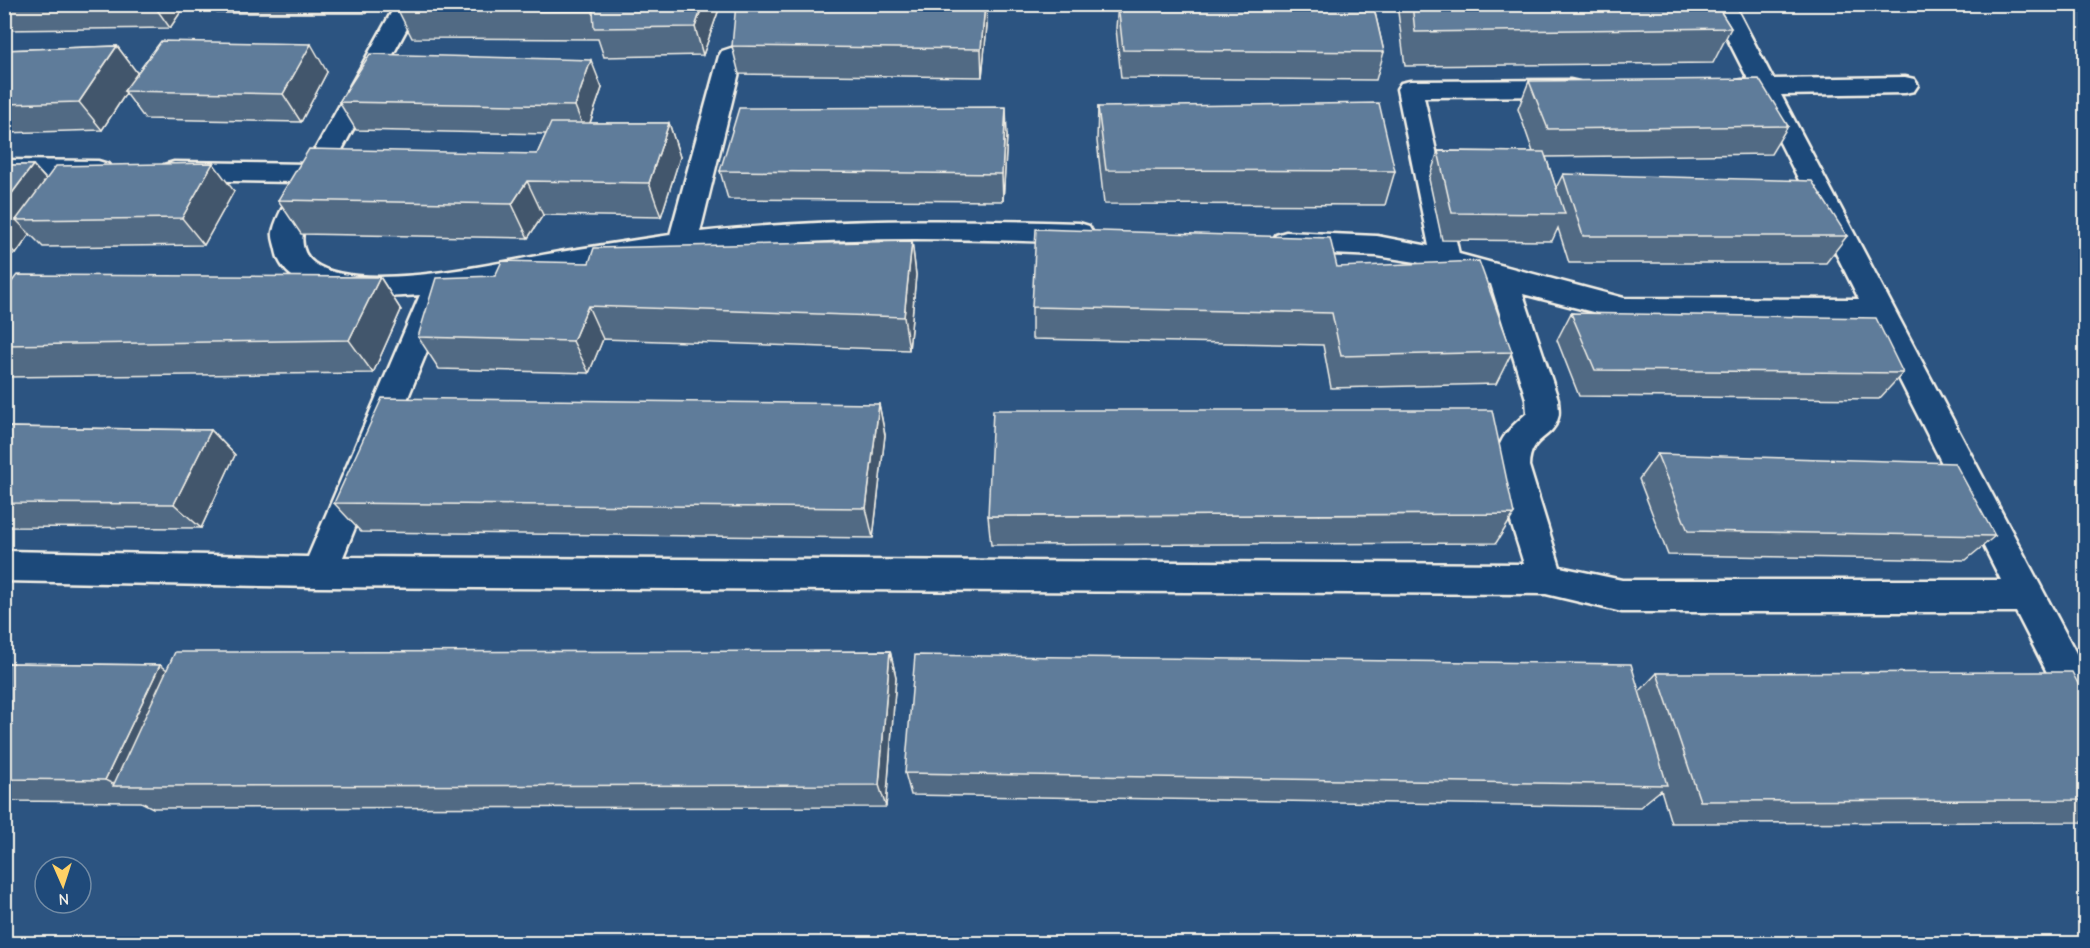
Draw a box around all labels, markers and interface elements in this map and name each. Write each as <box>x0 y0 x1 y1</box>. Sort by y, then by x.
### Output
north arrow <box>33 855 93 915</box>
text: N <box>58 890 69 908</box>

